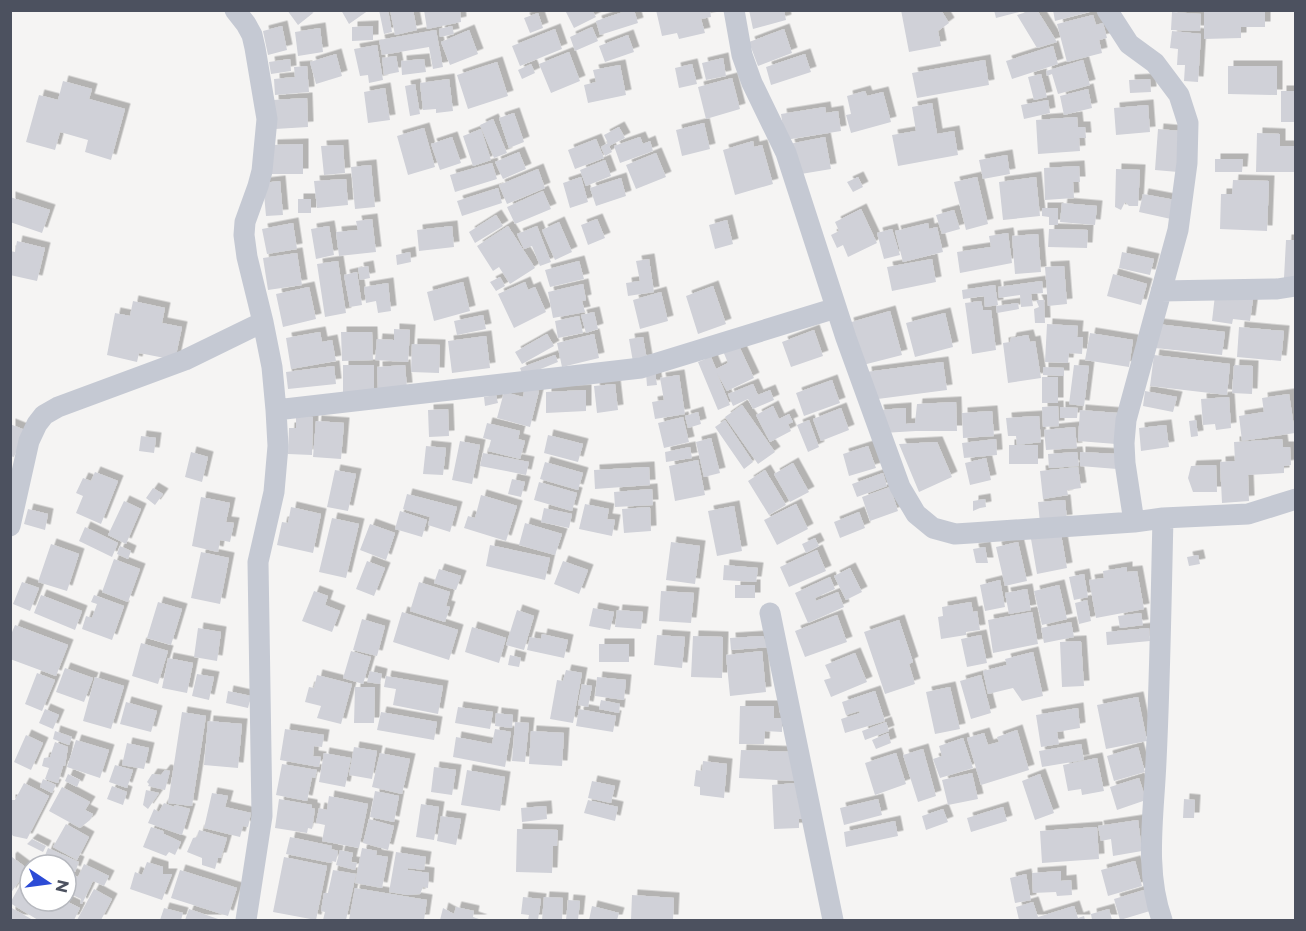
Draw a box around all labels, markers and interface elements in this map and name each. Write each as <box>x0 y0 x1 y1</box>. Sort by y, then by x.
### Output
north arrow <box>18 853 78 913</box>
text: N <box>51 878 73 895</box>

